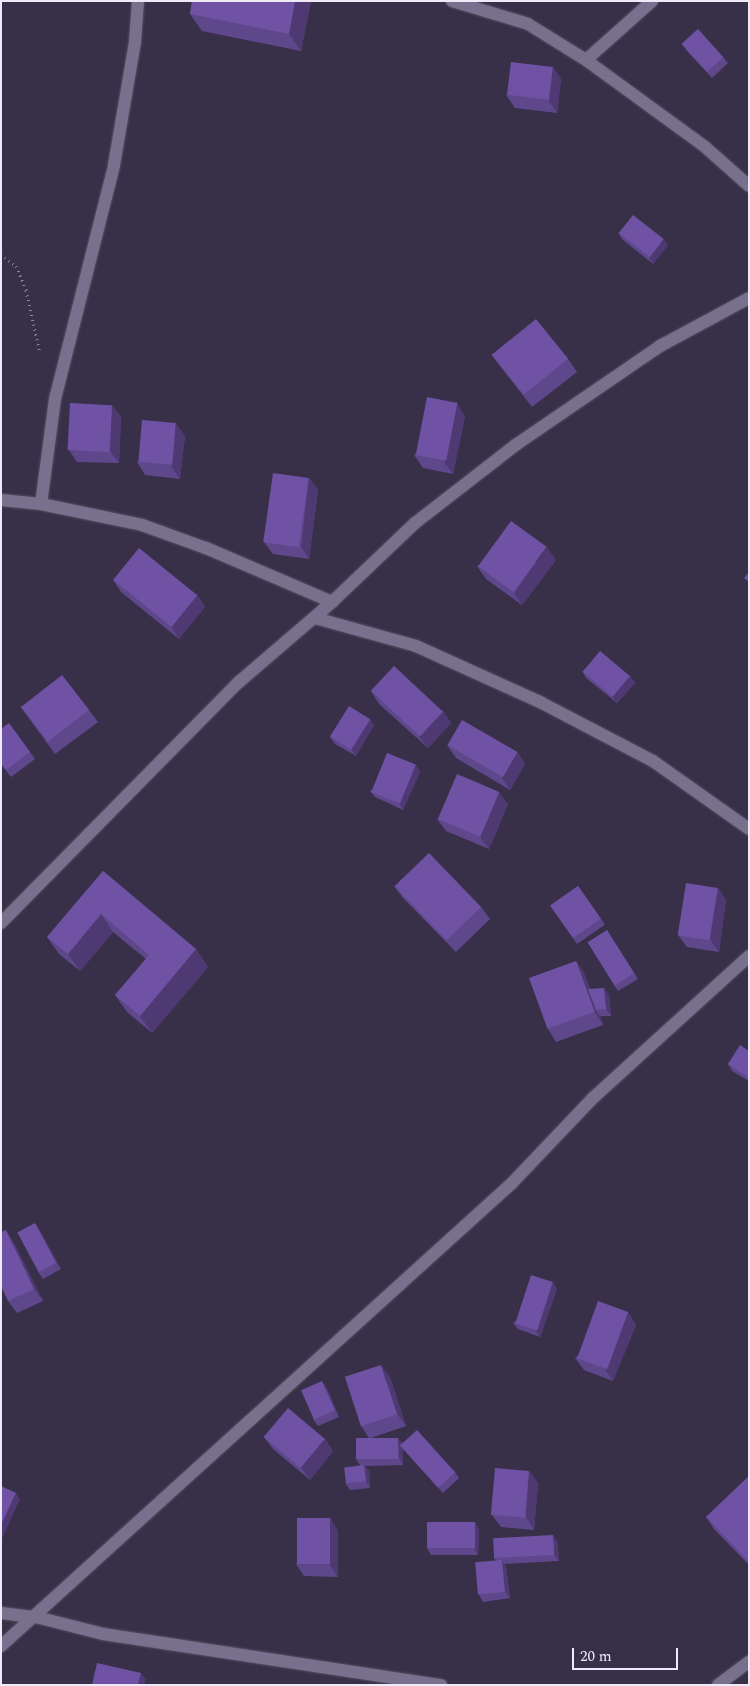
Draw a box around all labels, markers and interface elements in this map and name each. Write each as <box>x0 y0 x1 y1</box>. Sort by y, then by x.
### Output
scale bar <box>575 1638 681 1670</box>
text: 20 m <box>580 1645 612 1668</box>

